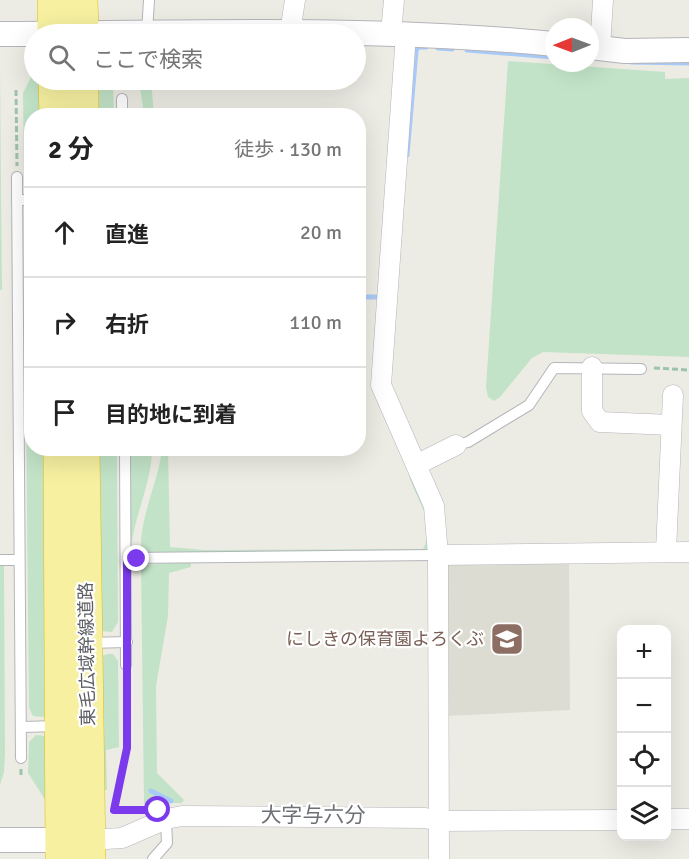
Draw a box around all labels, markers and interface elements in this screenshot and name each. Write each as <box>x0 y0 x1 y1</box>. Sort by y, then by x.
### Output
north arrow <box>545 18 599 72</box>
search box <box>24 24 366 90</box>
icon: search <box>45 41 78 74</box>
text: ここで検索 <box>93 46 203 73</box>
text: 2 分 <box>48 134 94 166</box>
text: 徒歩 · 130 m <box>234 137 342 162</box>
icon: ahead <box>48 216 81 249</box>
text: 20 m <box>300 220 342 245</box>
text: 直進 <box>105 221 149 248</box>
icon: right <box>48 306 81 339</box>
text: 110 m <box>289 310 342 335</box>
text: 右折 <box>105 311 149 338</box>
icon: arrive <box>48 396 81 429</box>
text: 目的地に到着 <box>105 401 237 428</box>
route end <box>123 545 149 571</box>
street label: 東毛広域幹線道路 <box>75 582 99 726</box>
school or university icon: にしきの保育園よろくぶ <box>489 621 525 657</box>
map controls <box>617 625 671 841</box>
button: + <box>617 625 671 679</box>
place label: にしきの保育園よろくぶ <box>286 628 484 650</box>
button: − <box>617 679 671 733</box>
button: locate <box>617 733 671 787</box>
button: layers <box>617 787 671 841</box>
route start <box>144 796 170 822</box>
district label: 大字与六分 <box>261 802 366 828</box>

